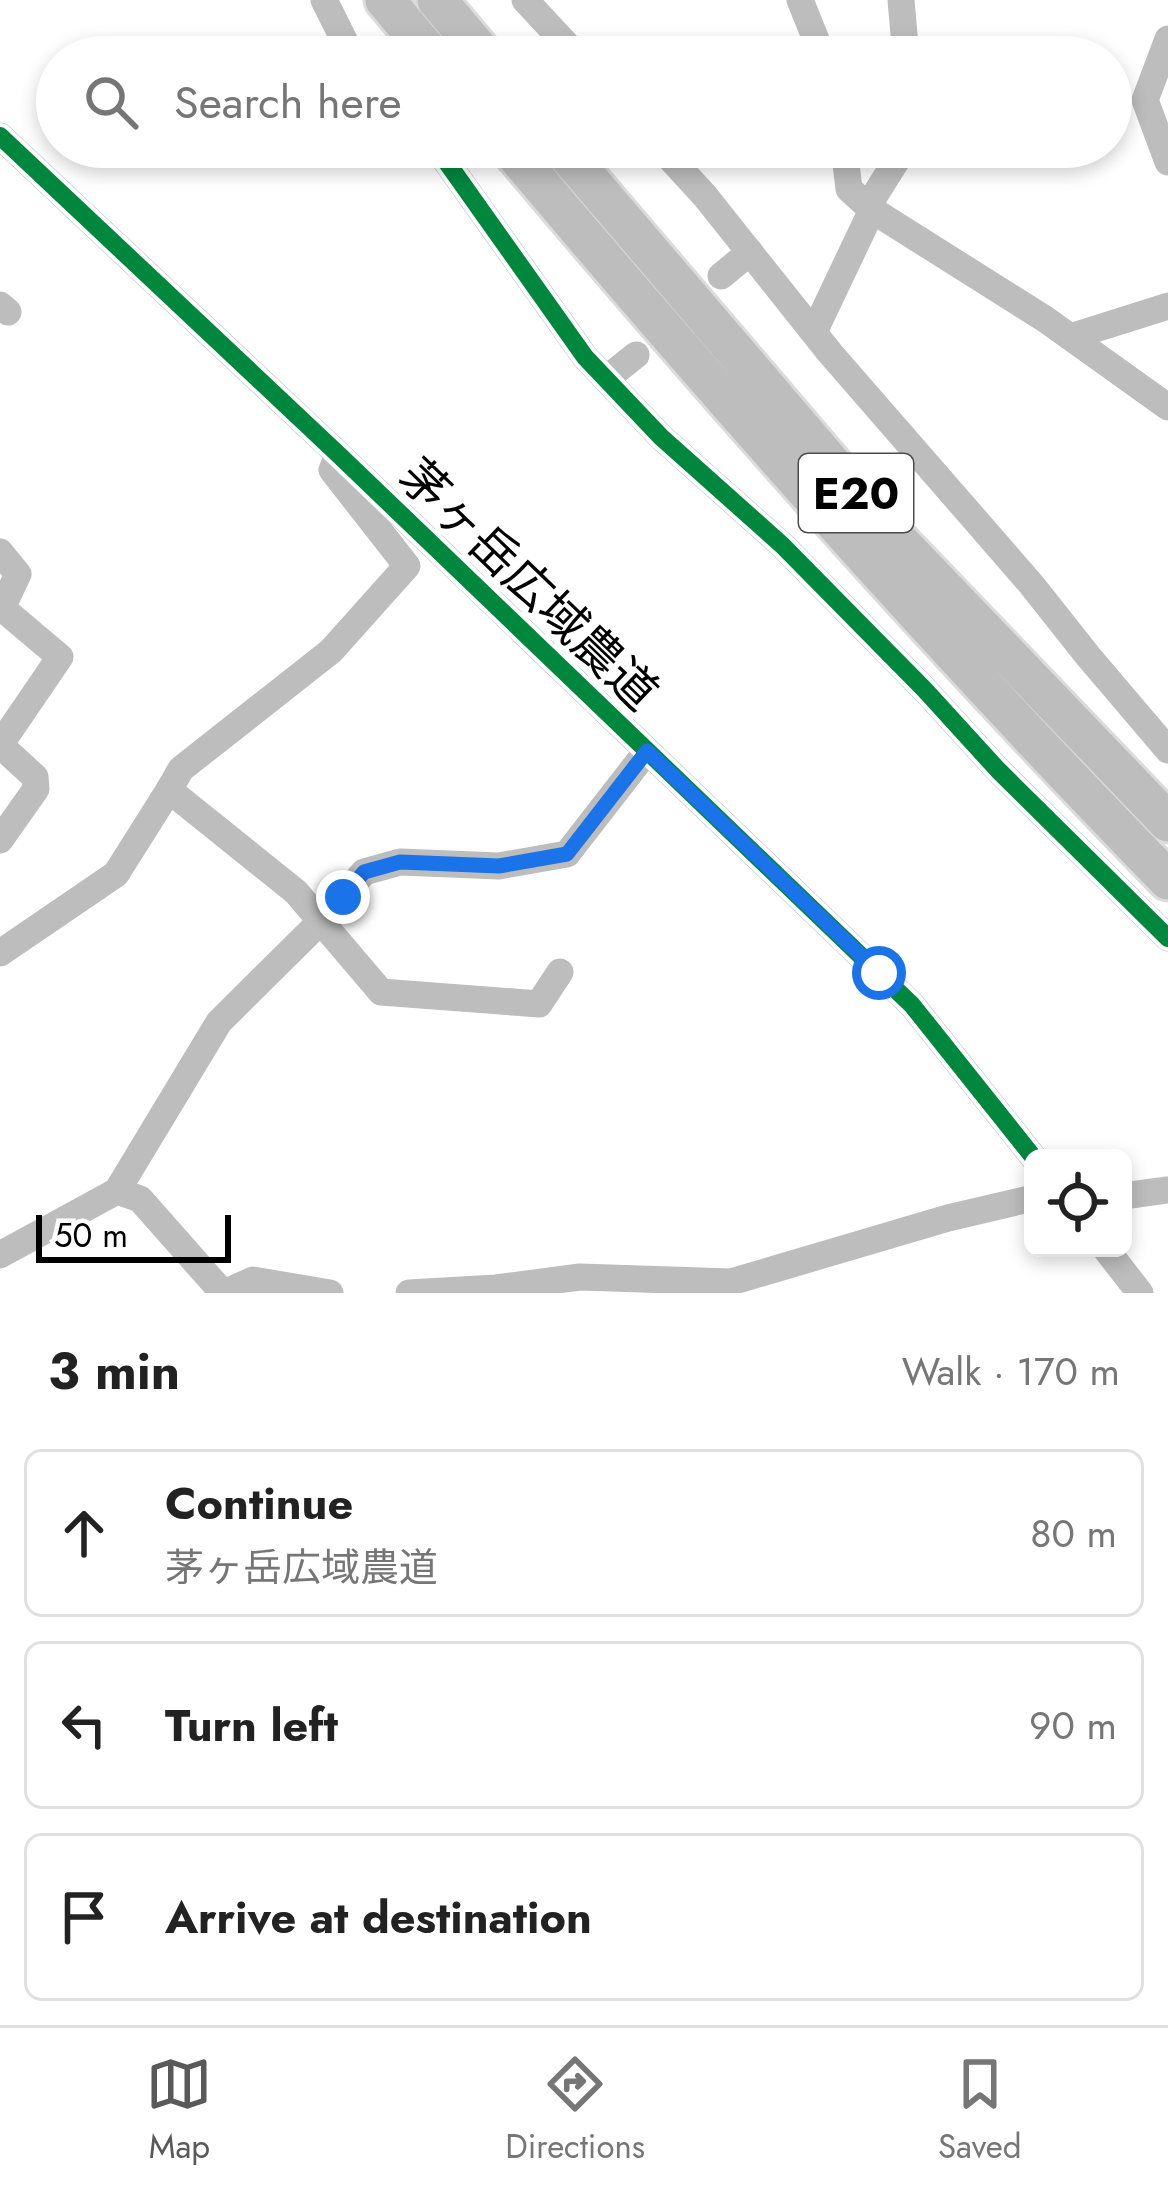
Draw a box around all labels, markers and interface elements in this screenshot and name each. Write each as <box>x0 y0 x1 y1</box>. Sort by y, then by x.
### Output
search box <box>36 36 1132 168</box>
icon: search <box>78 69 144 135</box>
text: Search here <box>174 70 402 135</box>
street label: 茅ヶ岳広域農道 <box>384 443 673 726</box>
road number: E20 <box>799 454 913 532</box>
route end <box>316 870 370 924</box>
route start <box>852 946 906 1000</box>
map controls <box>1024 1149 1132 1257</box>
button: locate <box>1024 1149 1132 1257</box>
scale bar <box>36 1209 231 1262</box>
text: 50 m <box>54 1212 128 1259</box>
text: 3 min <box>48 1334 180 1408</box>
text: Walk · 170 m <box>902 1343 1120 1400</box>
text: Continue <box>165 1471 353 1536</box>
icon: ahead <box>51 1500 117 1566</box>
text: 80 m <box>1030 1505 1117 1562</box>
text: 茅ヶ岳広域農道 <box>165 1539 438 1596</box>
icon: left <box>51 1692 117 1758</box>
text: Turn left <box>165 1693 338 1758</box>
text: 90 m <box>1029 1697 1117 1754</box>
icon: arrive <box>51 1884 117 1950</box>
text: Arrive at destination <box>165 1885 592 1950</box>
tab: Map <box>146 2051 212 2170</box>
tab: Directions <box>505 2051 645 2170</box>
tab: Saved <box>938 2051 1022 2170</box>

